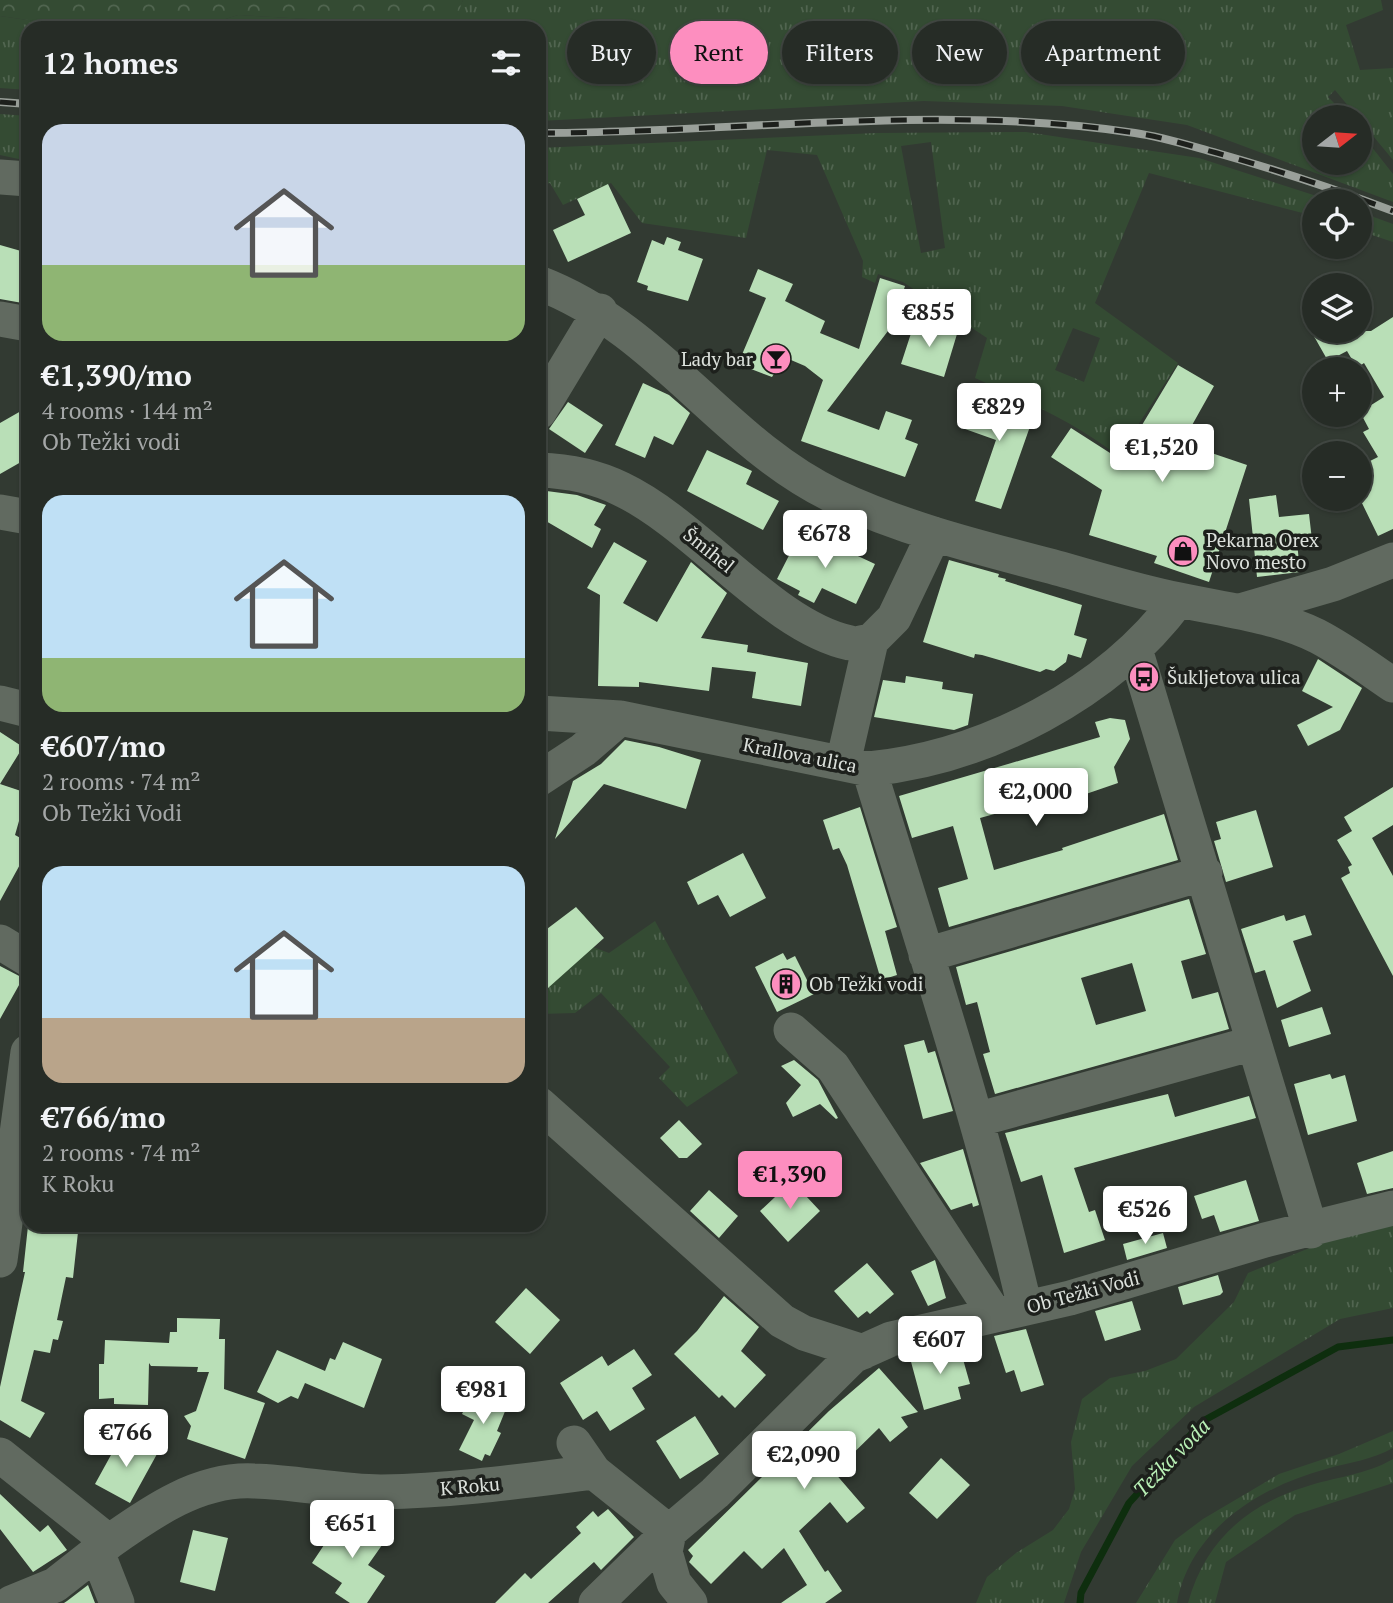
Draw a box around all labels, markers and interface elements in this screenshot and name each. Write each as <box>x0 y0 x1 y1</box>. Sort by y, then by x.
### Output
chip: Buy <box>567 21 656 84</box>
chip: Rent <box>670 21 768 84</box>
chip: Filters <box>782 21 898 84</box>
chip: New <box>912 21 1007 84</box>
chip: Apartment <box>1021 21 1185 84</box>
text: 12 homes <box>42 43 178 83</box>
icon: filters <box>487 44 525 82</box>
north arrow <box>1302 105 1372 175</box>
map controls <box>1302 105 1372 511</box>
icon: home <box>221 170 347 296</box>
button: locate <box>1302 189 1372 259</box>
button: layers <box>1302 273 1372 343</box>
pin: €855 <box>888 290 970 349</box>
text: €855 <box>903 296 955 327</box>
bar icon: Lady bar <box>759 342 793 376</box>
place label: Lady bar <box>681 346 754 371</box>
text: €1,390/mo <box>42 355 192 395</box>
button: + <box>1302 357 1372 427</box>
pin: €829 <box>958 384 1040 443</box>
text: €829 <box>973 390 1025 421</box>
text: 4 rooms · 144 m² <box>42 395 213 426</box>
pin: €1,520 <box>1105 424 1219 484</box>
text: Ob Težki vodi <box>42 426 181 457</box>
text: €1,520 <box>1126 431 1198 462</box>
button: − <box>1302 441 1372 511</box>
pin: €678 <box>784 510 866 570</box>
text: €678 <box>799 517 851 548</box>
street label: Šmihel <box>679 521 740 578</box>
place label: Pekarna Orex Novo mesto <box>1206 527 1319 574</box>
shop icon: Pekarna Orex Novo mesto <box>1166 534 1200 568</box>
icon: home <box>221 541 347 667</box>
bus stop icon: Šukljetova ulica <box>1127 660 1161 694</box>
place label: Šukljetova ulica <box>1167 664 1301 689</box>
text: €607/mo <box>42 726 166 766</box>
street label: Krallova ulica <box>741 731 860 778</box>
text: 2 rooms · 74 m² <box>42 766 201 797</box>
pin: €2,000 <box>979 768 1093 828</box>
text: €2,000 <box>1000 775 1072 806</box>
text: Ob Težki Vodi <box>42 797 182 828</box>
icon: home <box>221 912 347 1038</box>
building icon: Ob Težki vodi <box>769 967 803 1001</box>
place label: Ob Težki vodi <box>809 971 923 996</box>
text: €766/mo <box>42 1097 166 1137</box>
text: 2 rooms · 74 m² <box>42 1137 201 1168</box>
pin: €1,390 <box>733 1152 847 1211</box>
text: €1,390 <box>754 1158 826 1189</box>
text: K Roku <box>42 1168 114 1199</box>
pin: €526 <box>1104 1186 1186 1246</box>
text: €526 <box>1119 1193 1171 1224</box>
street label: Ob Težki Vodi <box>1024 1264 1142 1319</box>
pin: €607 <box>899 1316 981 1376</box>
text: €607 <box>914 1323 966 1354</box>
pin: €981 <box>442 1366 524 1426</box>
text: €981 <box>457 1373 509 1404</box>
pin: €766 <box>85 1410 167 1469</box>
water label: Težka voda <box>1127 1412 1216 1503</box>
text: €766 <box>100 1416 152 1447</box>
pin: €2,090 <box>747 1432 861 1491</box>
text: €2,090 <box>768 1438 840 1469</box>
street label: K Roku <box>439 1470 501 1501</box>
pin: €651 <box>311 1500 393 1560</box>
text: €651 <box>326 1507 378 1538</box>

